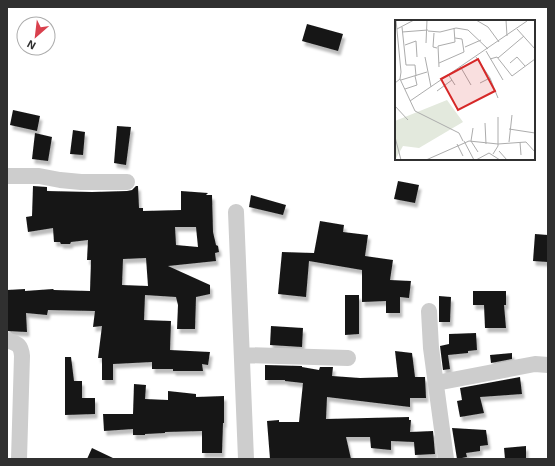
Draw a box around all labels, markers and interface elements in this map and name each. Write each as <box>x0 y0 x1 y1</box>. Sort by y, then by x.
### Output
north arrow <box>16 16 56 56</box>
inset map <box>395 20 535 160</box>
text: N <box>24 38 38 53</box>

